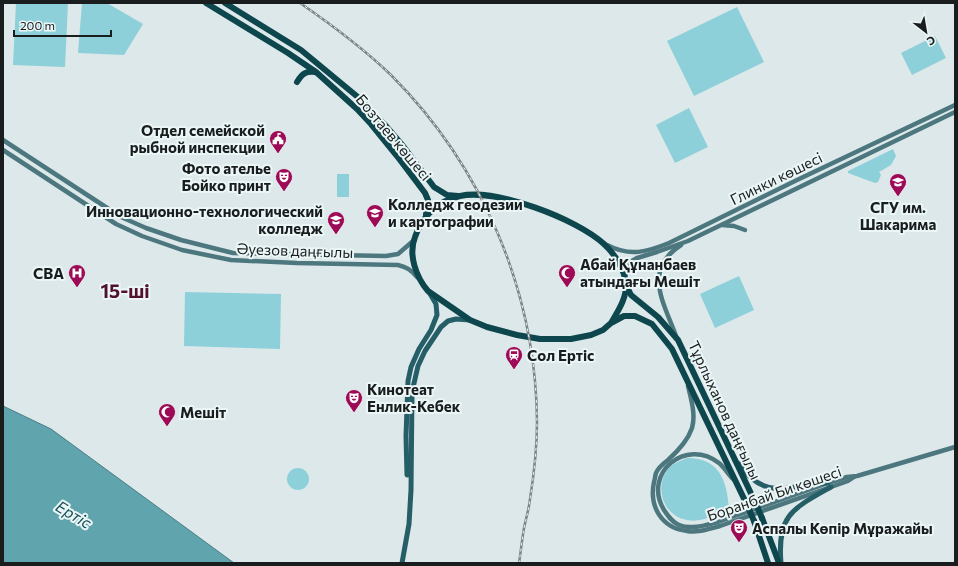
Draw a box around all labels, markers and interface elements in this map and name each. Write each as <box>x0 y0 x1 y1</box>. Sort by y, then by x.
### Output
scale bar <box>14 12 111 38</box>
north arrow <box>906 12 946 52</box>
text: 200 m <box>20 18 55 32</box>
text: С <box>924 33 938 49</box>
street label: Бозтаев көшесі <box>353 90 435 184</box>
place label: Отдел семейской рыбной инспекции <box>130 121 265 156</box>
public building icon: Отдел семейской рыбной инспекции <box>268 129 288 154</box>
street label: Глинки көшесі <box>727 148 825 208</box>
place label: Фото ателье Бойко принт <box>181 159 271 194</box>
theatre icon: Фото ателье Бойко принт <box>274 167 294 192</box>
school or university icon: СГУ им. Шакарима <box>888 172 908 197</box>
place label: Колледж геодезии и картографии <box>388 195 523 230</box>
place label: СГУ им. Шакарима <box>860 198 936 233</box>
place label: Инновационно-технологический колледж <box>86 202 323 237</box>
school or university icon: Колледж геодезии и картографии <box>365 203 385 228</box>
school or university icon: Инновационно-технологический колледж <box>326 210 346 235</box>
street label: Әуезов даңғылы <box>236 239 354 261</box>
place label: Абай Құнанбаев атындағы Мешіт <box>580 255 700 290</box>
hospital icon: СВА <box>67 263 87 288</box>
mosque icon: Абай Құнанбаев атындағы Мешіт <box>557 263 577 288</box>
place label: СВА <box>33 264 64 282</box>
district label: 15-ші <box>100 279 150 302</box>
street label: Тұрлыханов даңғылы <box>685 338 765 482</box>
station icon: Сол Ертіс <box>504 345 524 370</box>
place label: Сол Ертіс <box>527 346 594 364</box>
place label: Кинотеат Енлик-Кебек <box>367 380 461 415</box>
theatre icon: Кинотеат Енлик-Кебек <box>344 388 364 413</box>
mosque icon: Мешіт <box>157 402 177 427</box>
place label: Мешіт <box>180 403 226 421</box>
street label: Боранбай Би көшесі <box>704 462 844 524</box>
water label: Ертіс <box>53 496 95 532</box>
theatre icon: Аспалы Көпір Мұражайы <box>729 518 749 543</box>
place label: Аспалы Көпір Мұражайы <box>752 519 933 537</box>

